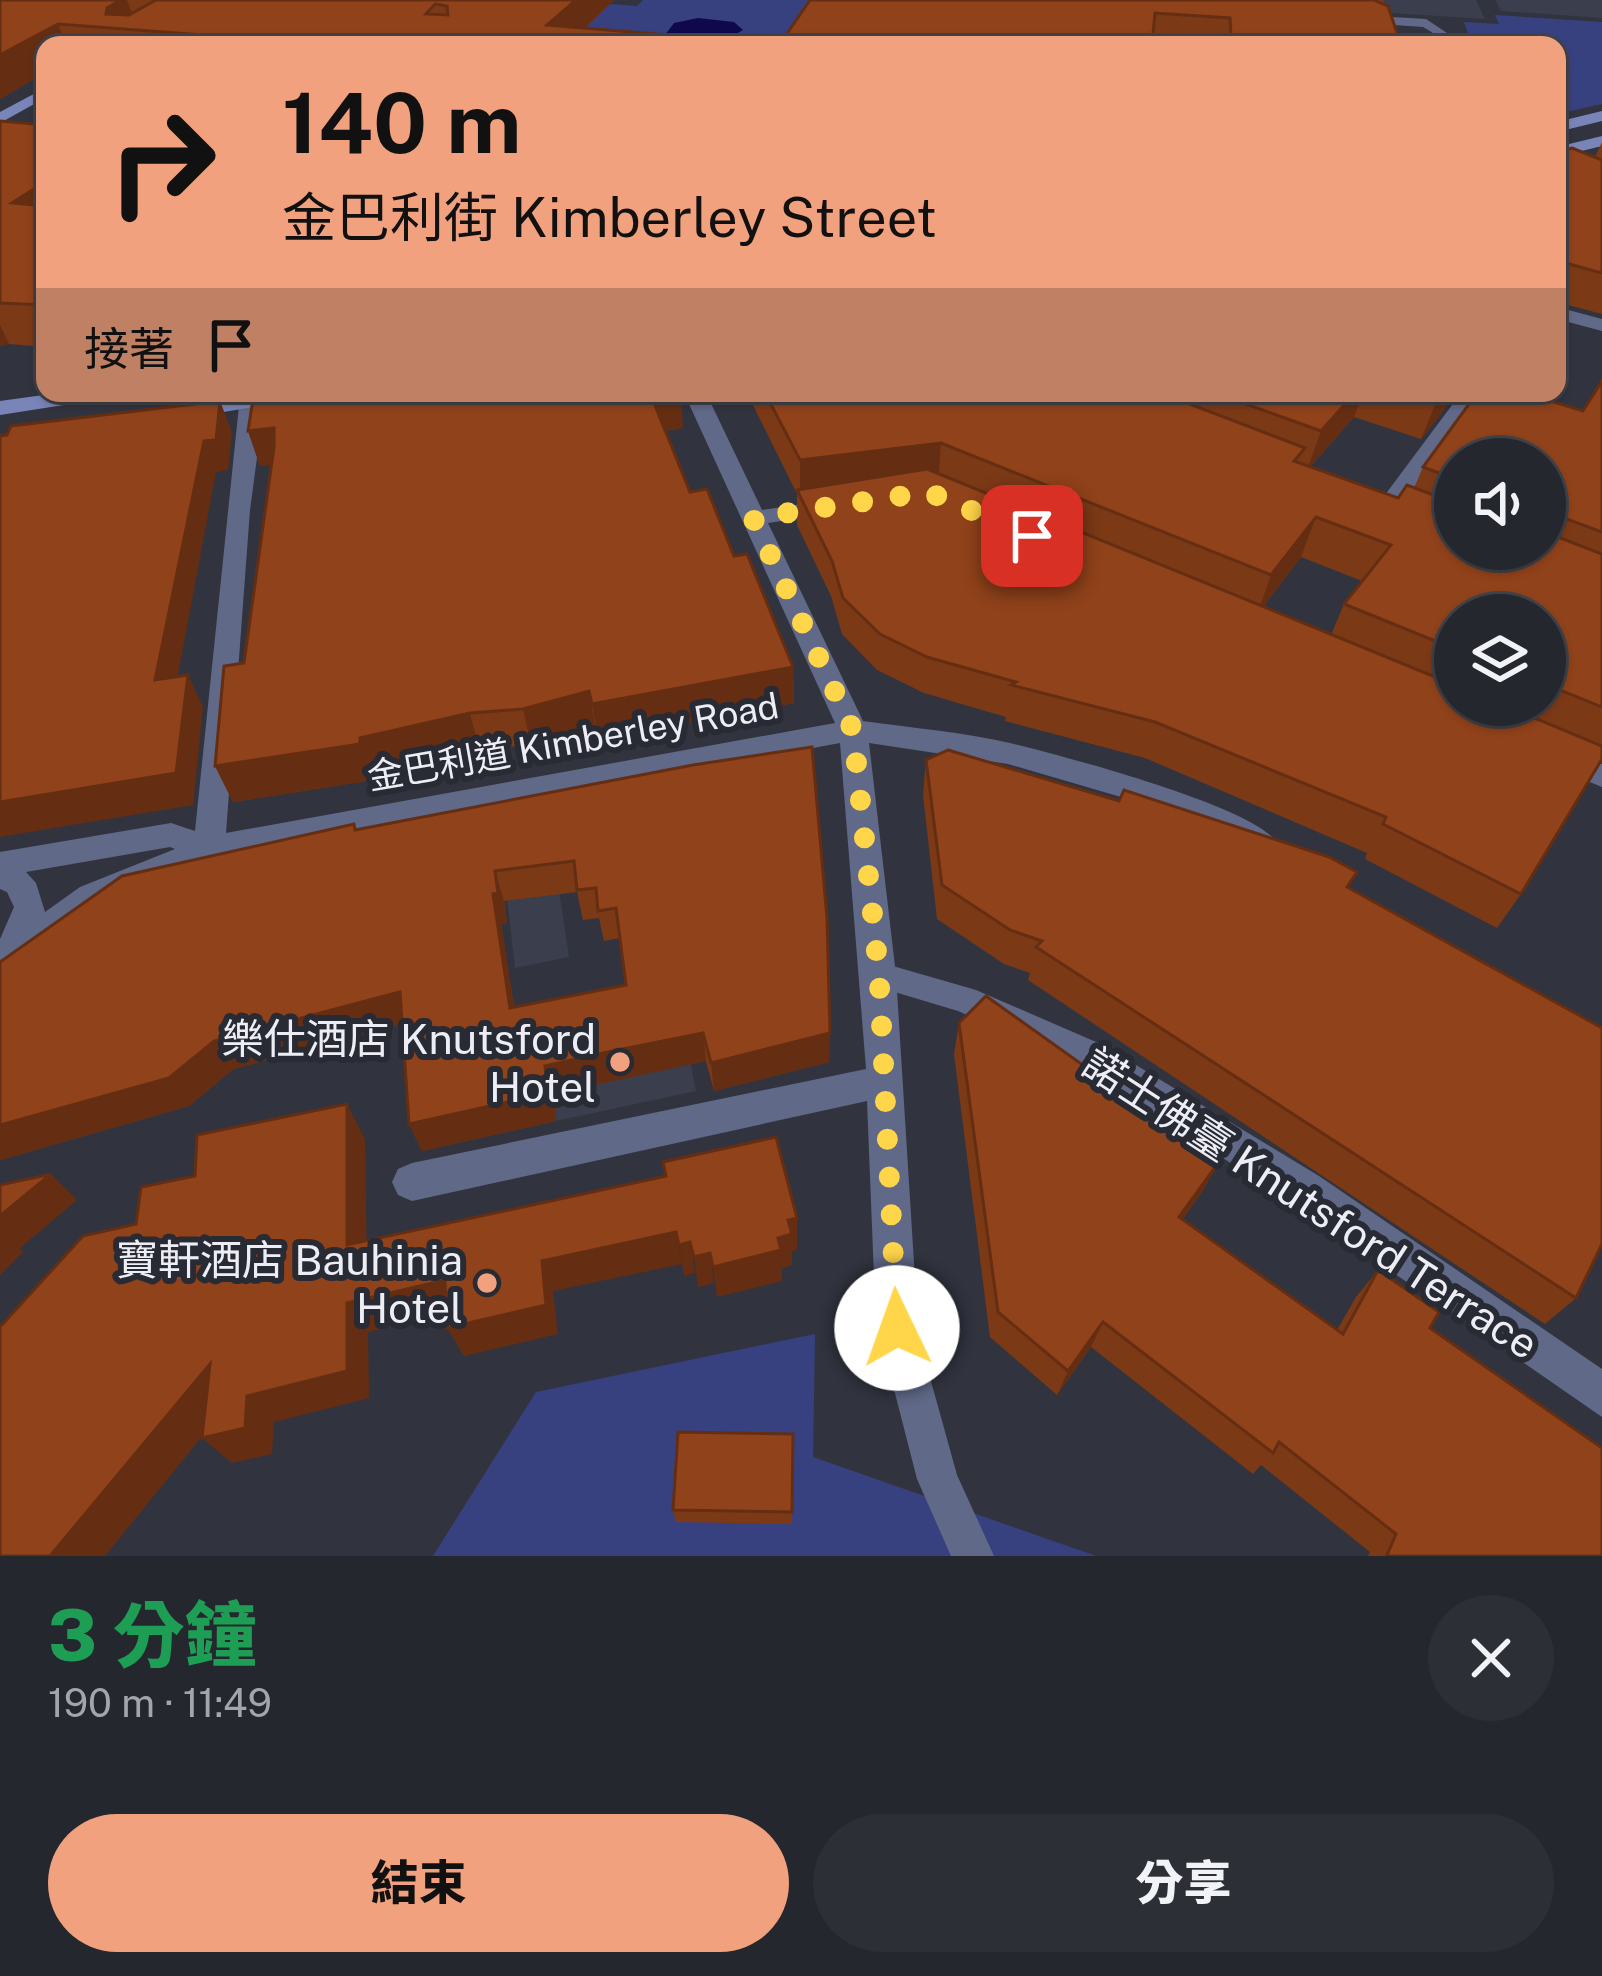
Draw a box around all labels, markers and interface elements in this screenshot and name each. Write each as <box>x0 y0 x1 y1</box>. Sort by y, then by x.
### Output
text: 140 m <box>282 73 521 172</box>
icon: right <box>84 84 240 240</box>
text: 金巴利街 Kimberley Street <box>282 186 937 249</box>
icon: arrive <box>198 312 264 378</box>
text: 接著 <box>84 322 174 375</box>
map controls <box>1434 438 1566 726</box>
button: sound <box>1434 438 1566 570</box>
pin <box>981 485 1083 587</box>
icon: arrive <box>999 503 1065 569</box>
button: layers <box>1434 594 1566 726</box>
street label: 金巴利道 Kimberley Road <box>364 684 782 798</box>
place label: 樂仕酒店 Knutsford Hotel <box>222 1014 596 1111</box>
street label: 諾士佛臺 Knutsford Terrace <box>1075 1038 1547 1368</box>
marker: 樂仕酒店 Knutsford Hotel <box>607 1049 633 1075</box>
place label: 寶軒酒店 Bauhinia Hotel <box>116 1235 463 1332</box>
position arrow <box>834 1265 960 1391</box>
marker: 寶軒酒店 Bauhinia Hotel <box>474 1270 500 1296</box>
text: 3 分鐘 <box>48 1593 257 1677</box>
button: close <box>1428 1595 1554 1721</box>
text: 190 m · 11:49 <box>48 1680 272 1726</box>
button: 結束 <box>48 1814 789 1952</box>
button: 分享 <box>813 1814 1554 1952</box>

